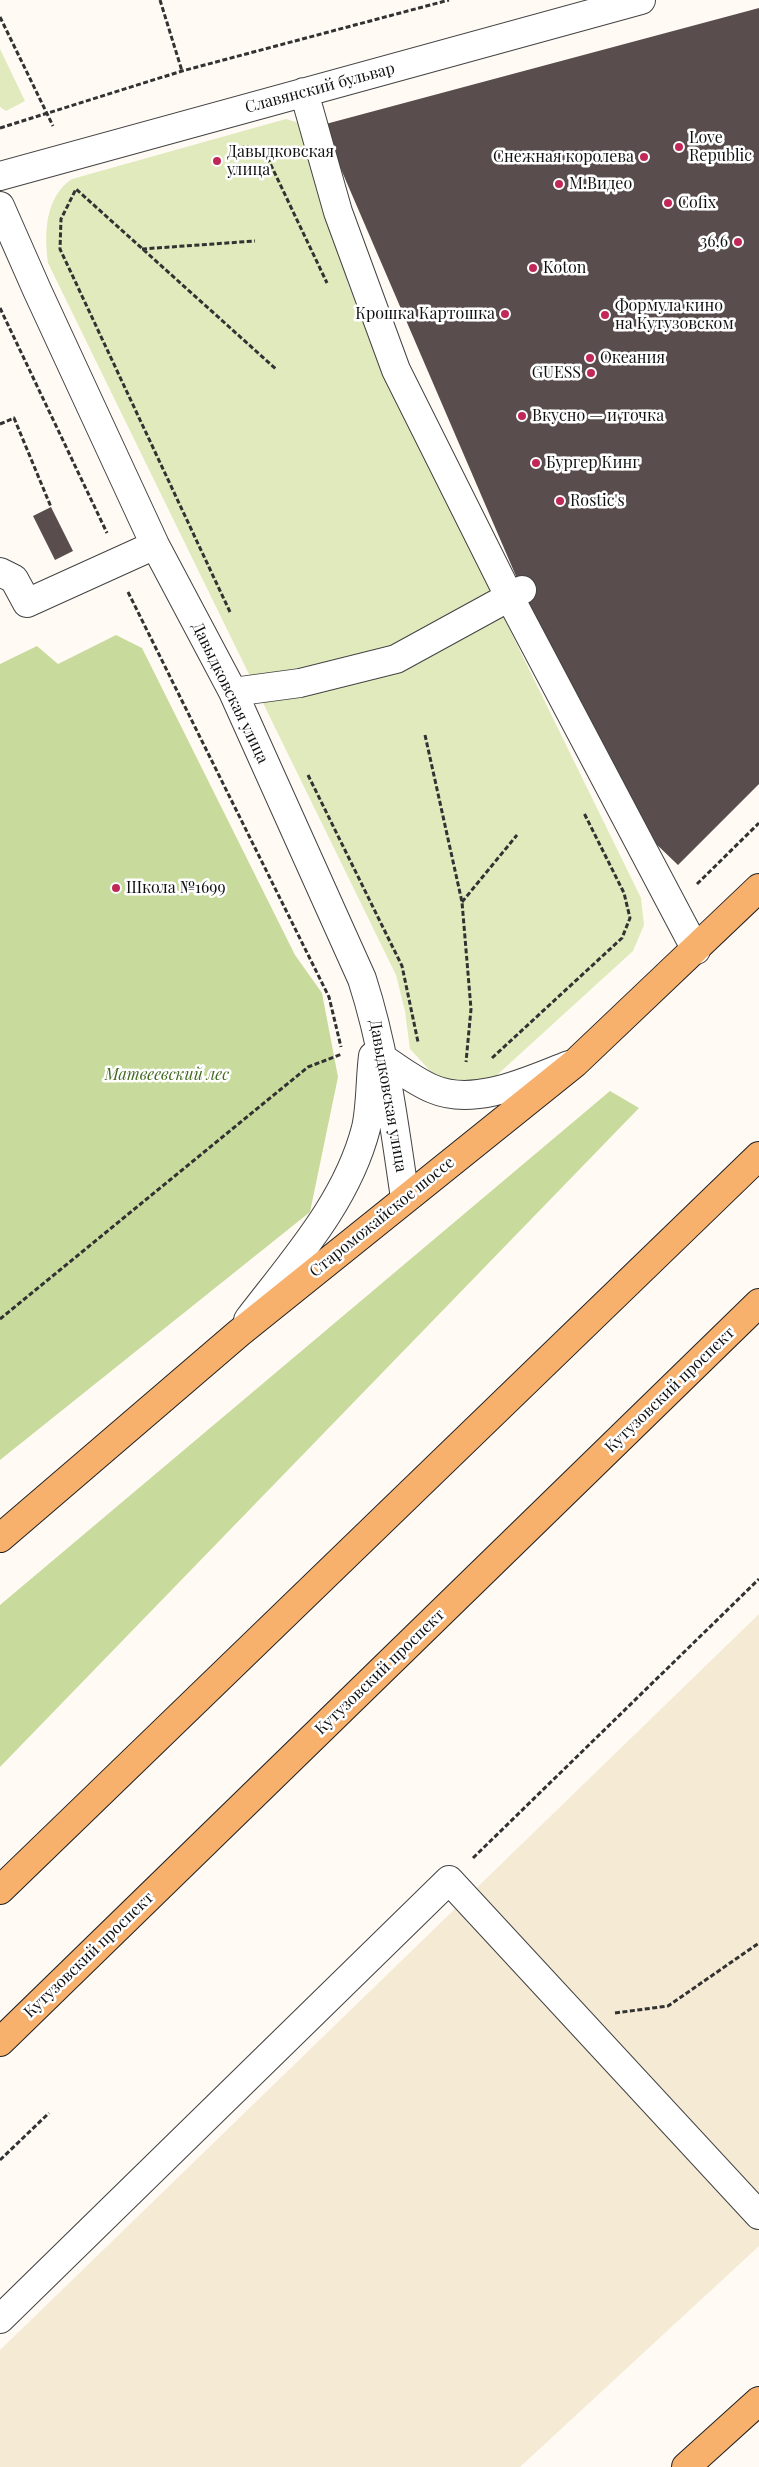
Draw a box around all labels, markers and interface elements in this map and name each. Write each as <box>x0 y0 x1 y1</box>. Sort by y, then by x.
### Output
street label: Славянский бульвар <box>243 59 397 117</box>
place label: Love Republic <box>689 128 752 166</box>
marker: Love Republic <box>673 141 685 153</box>
place label: Давыдковская улица <box>227 142 334 180</box>
place label: Снежная королева <box>493 147 634 167</box>
marker: Снежная королева <box>638 151 650 163</box>
marker: Давыдковская улица <box>211 155 223 167</box>
place label: М.Видео <box>569 174 632 194</box>
marker: М.Видео <box>553 178 565 190</box>
place label: Cofix <box>678 193 716 213</box>
marker: Cofix <box>662 197 674 209</box>
place label: 36,6 <box>700 232 728 252</box>
marker: 36,6 <box>732 236 744 248</box>
place label: Koton <box>543 258 586 278</box>
marker: Koton <box>527 262 539 274</box>
place label: Формула кино на Кутузовском <box>615 296 734 334</box>
place label: Крошка Картошка <box>355 304 495 324</box>
marker: Крошка Картошка <box>499 308 511 320</box>
marker: Формула кино на Кутузовском <box>599 309 611 321</box>
place label: Океания <box>600 348 665 368</box>
marker: Океания <box>584 352 596 364</box>
place label: GUESS <box>532 363 581 383</box>
marker: GUESS <box>585 367 597 379</box>
place label: Вкусно — и точка <box>532 406 664 426</box>
marker: Вкусно — и точка <box>516 410 528 422</box>
place label: Бургер Кинг <box>546 453 640 473</box>
marker: Бургер Кинг <box>530 457 542 469</box>
place label: Rostic's <box>570 491 625 511</box>
marker: Rostic's <box>554 495 566 507</box>
street label: Давыдковская улица <box>188 619 272 767</box>
place label: Школа №1699 <box>126 878 226 898</box>
marker: Школа №1699 <box>110 882 122 894</box>
street label: Давыдковская улица <box>365 1018 411 1174</box>
park label: Матвеевский лес <box>105 1065 229 1085</box>
street label: Староможайское шоссе <box>306 1153 458 1281</box>
street label: Кутузовский проспект <box>601 1323 739 1457</box>
street label: Кутузовский проспект <box>311 1605 449 1739</box>
street label: Кутузовский проспект <box>20 1888 158 2022</box>

